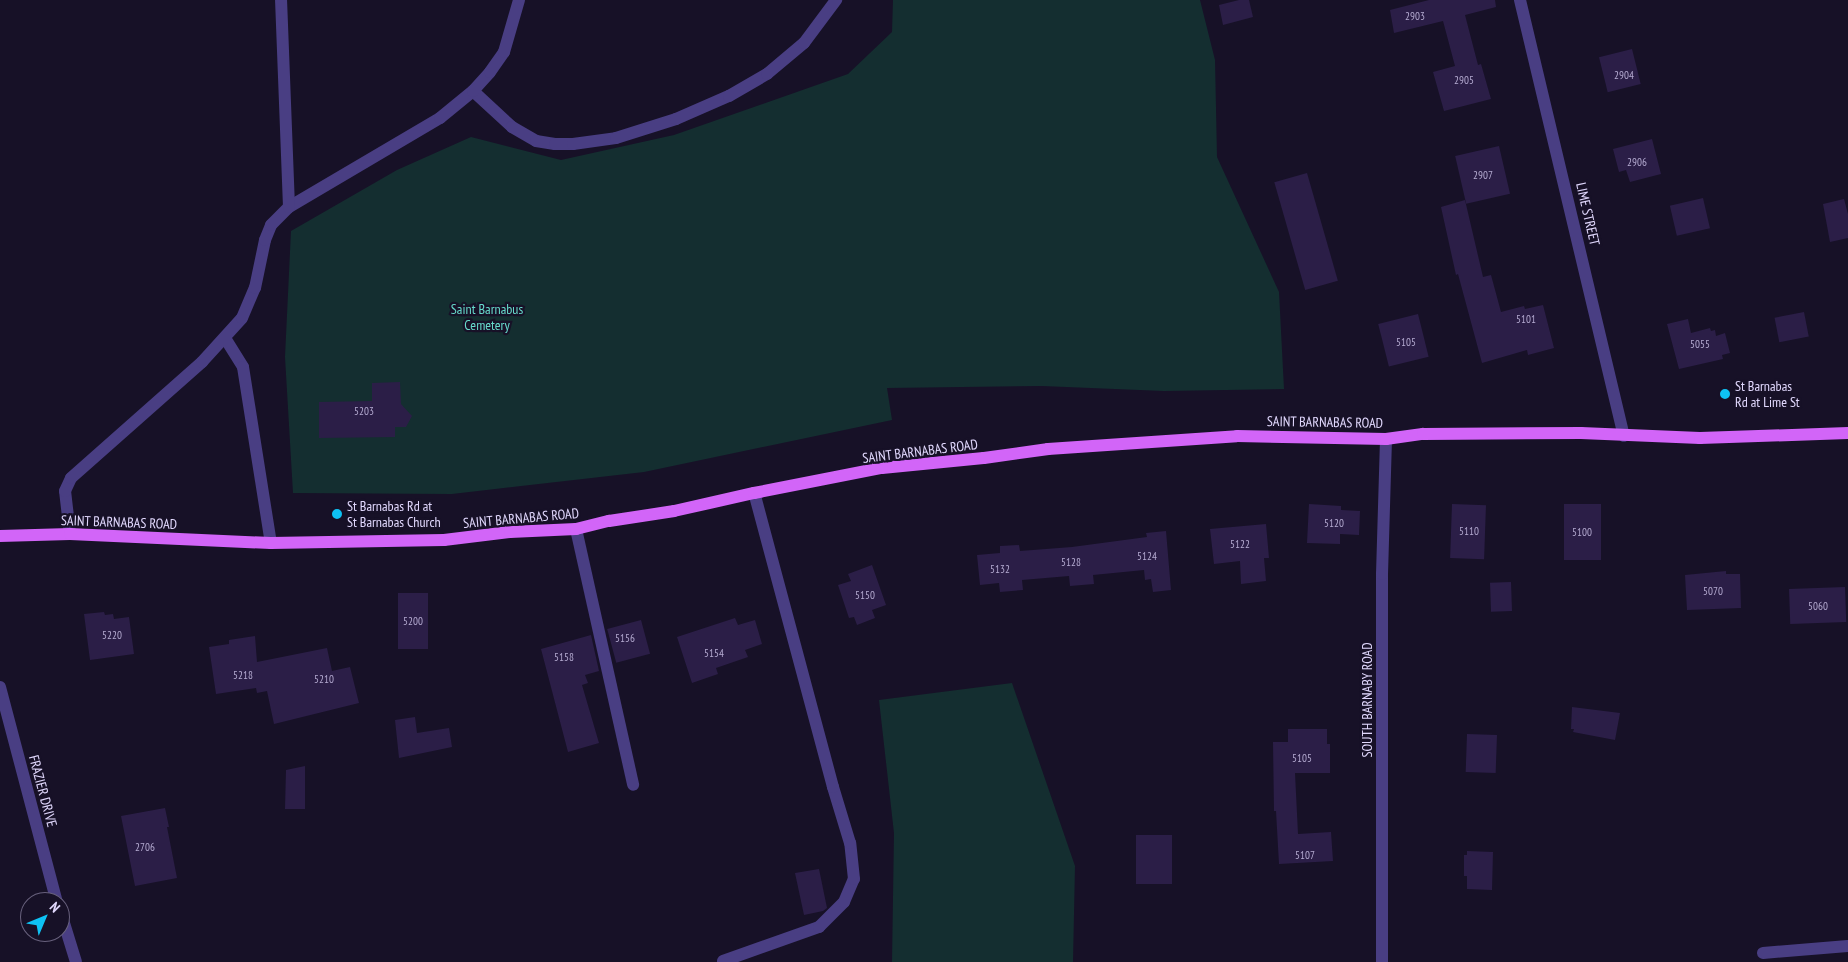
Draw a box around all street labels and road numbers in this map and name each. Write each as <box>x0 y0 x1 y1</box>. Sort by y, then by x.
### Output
street label: LIME STREET <box>1573 181 1603 247</box>
street label: SAINT BARNABAS ROAD <box>1267 413 1383 431</box>
street label: SAINT BARNABAS ROAD <box>861 436 979 466</box>
street label: SAINT BARNABAS ROAD <box>462 505 580 531</box>
street label: SAINT BARNABAS ROAD <box>60 512 178 532</box>
street label: SOUTH BARNABY ROAD <box>1359 642 1375 758</box>
street label: FRAZIER DRIVE <box>25 753 61 829</box>

